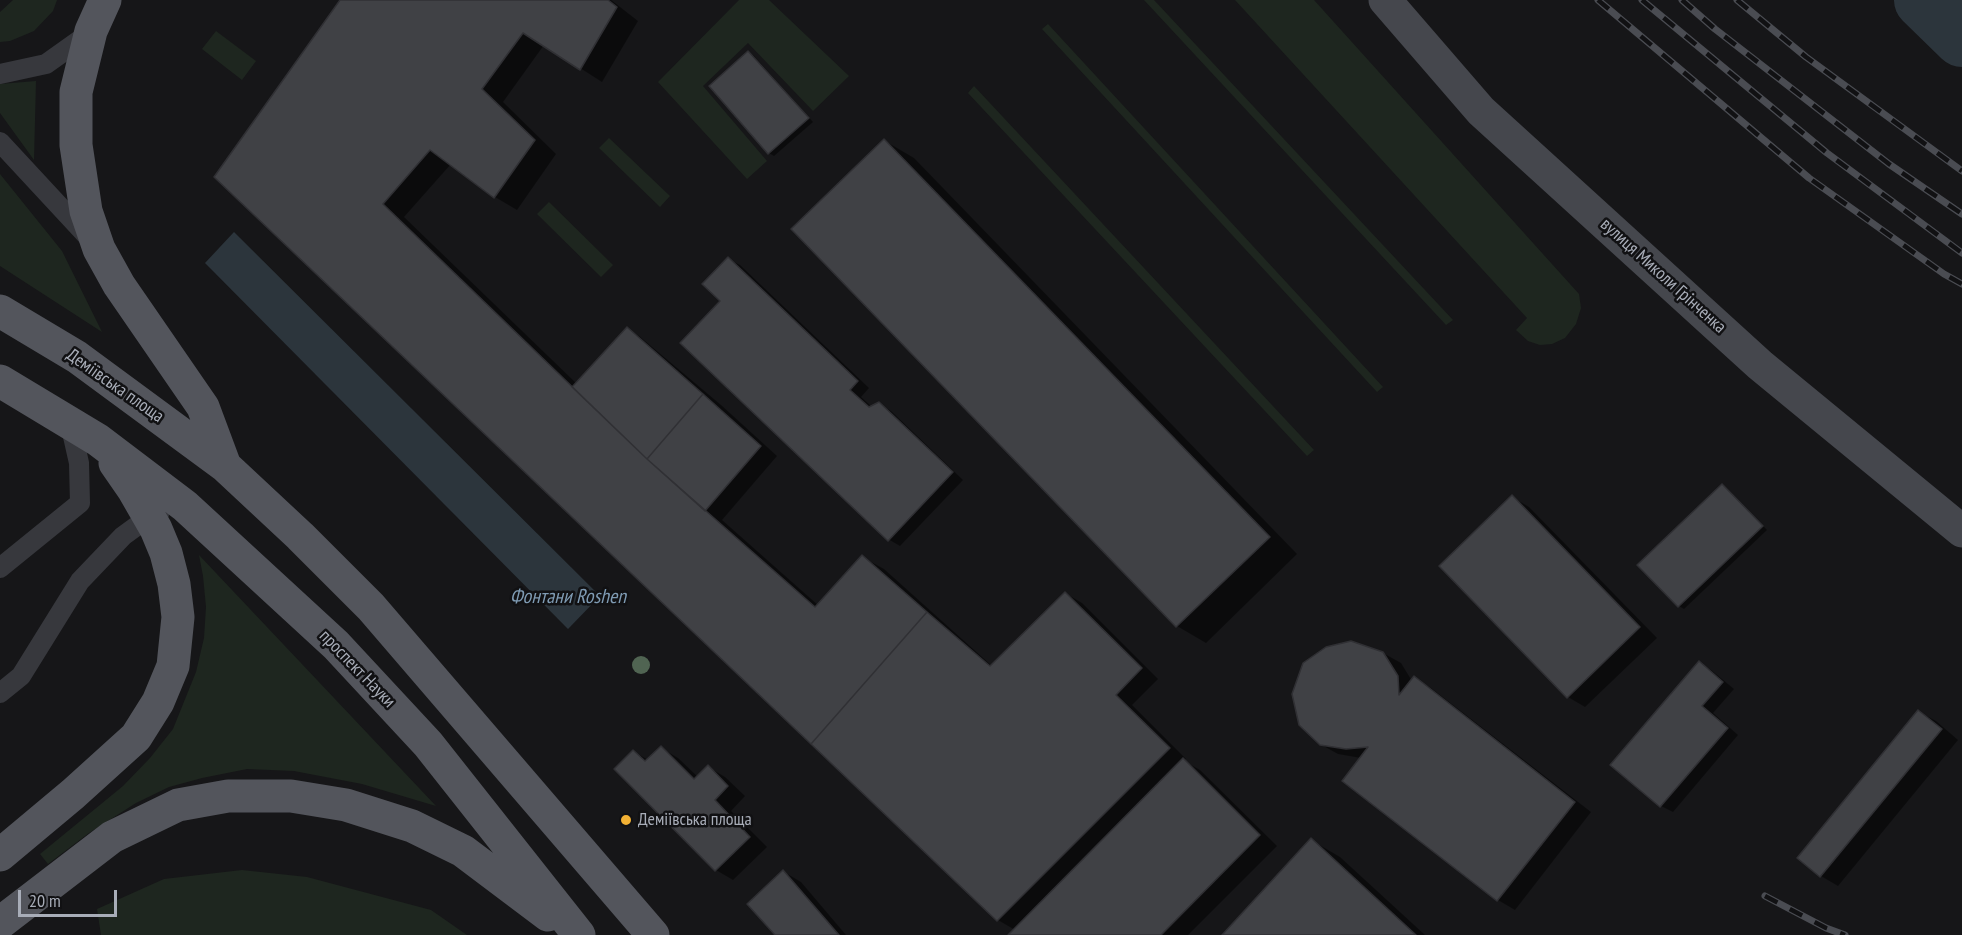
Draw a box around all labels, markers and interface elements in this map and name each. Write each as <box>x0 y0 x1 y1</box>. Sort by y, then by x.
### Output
street label: вулиця Миколи Грінченка <box>1596 214 1730 338</box>
street label: Деміївська площа <box>62 345 168 427</box>
water label: Фонтани Roshen <box>510 585 626 609</box>
street label: проспект Науки <box>315 626 399 712</box>
place label: Деміївська площа <box>638 809 752 831</box>
marker: Деміївська площа <box>619 813 633 827</box>
scale bar <box>21 878 120 916</box>
text: 20 m <box>29 889 61 912</box>

